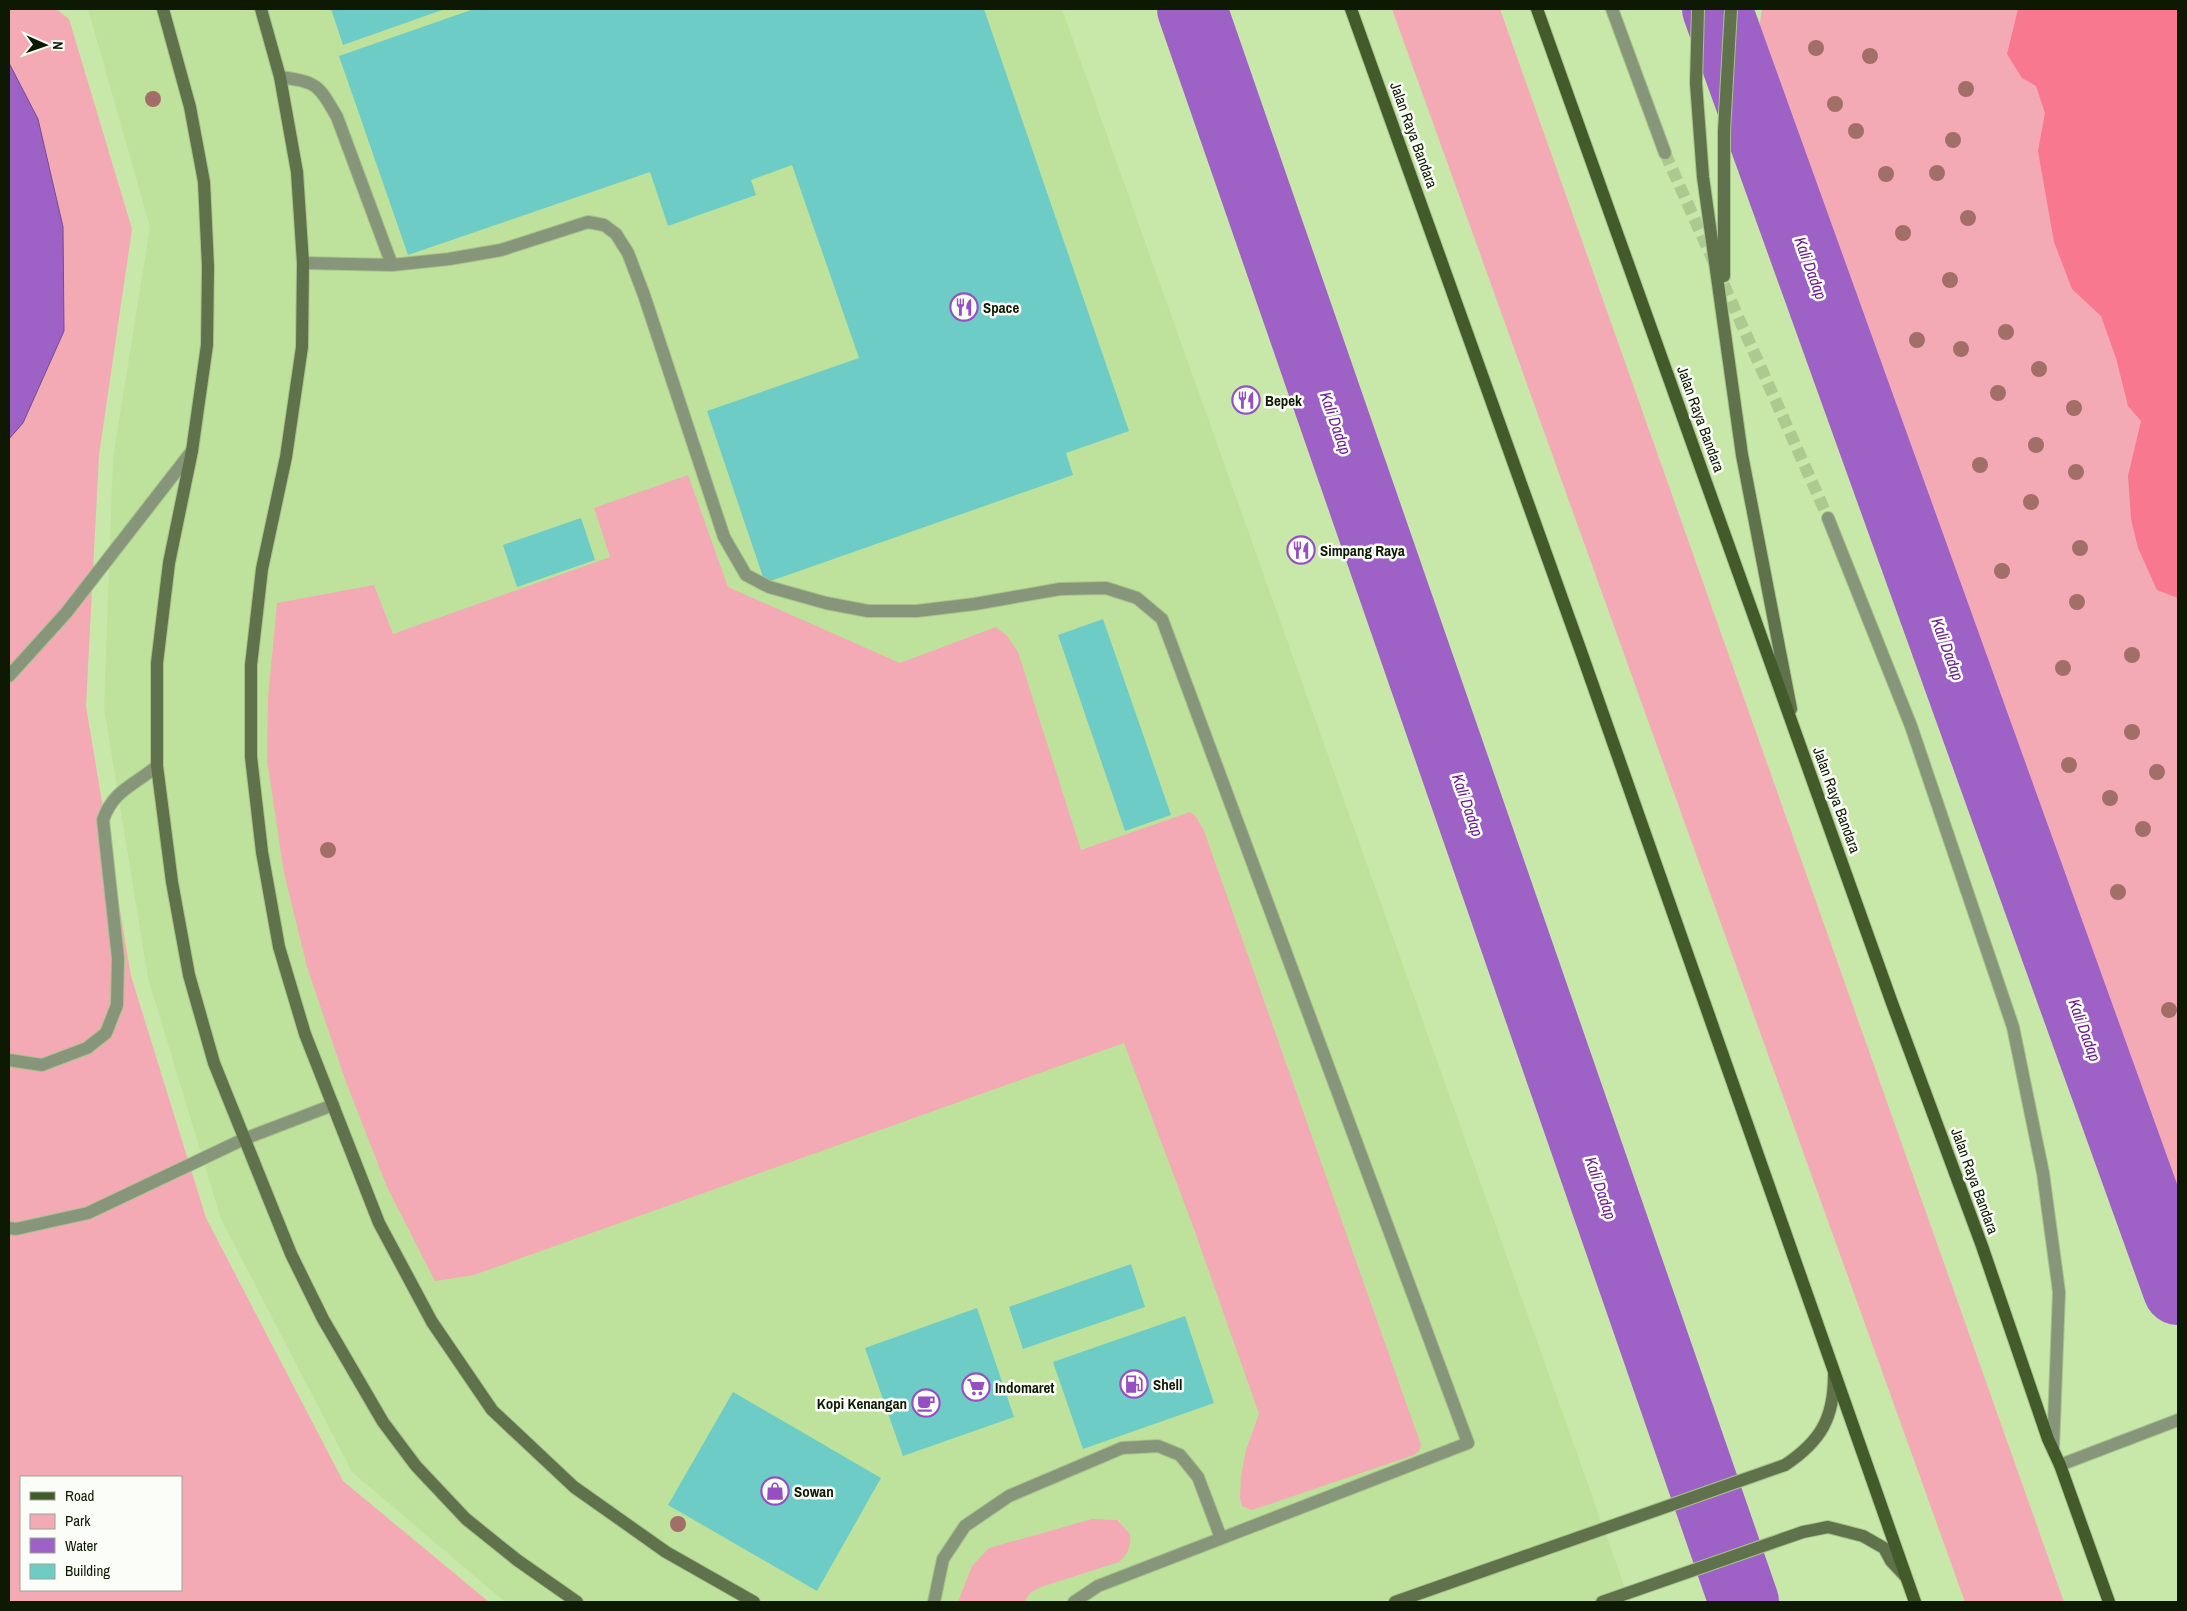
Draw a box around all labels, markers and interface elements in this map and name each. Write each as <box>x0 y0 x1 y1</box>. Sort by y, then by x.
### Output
north arrow <box>20 20 70 70</box>
text: N <box>49 41 67 50</box>
street label: Jalan Raya Bandara <box>1385 79 1443 191</box>
water label: Kali Dadap <box>1790 234 1832 302</box>
restaurant icon: Space <box>949 292 979 322</box>
place label: Space <box>983 297 1019 318</box>
street label: Jalan Raya Bandara <box>1672 363 1730 475</box>
restaurant icon: Bepek <box>1231 385 1261 415</box>
water label: Kali Dadap <box>1315 389 1357 457</box>
place label: Bepek <box>1265 390 1302 411</box>
restaurant icon: Simpang Raya <box>1286 535 1316 565</box>
place label: Simpang Raya <box>1320 540 1405 561</box>
water label: Kali Dadap <box>1927 615 1969 683</box>
street label: Jalan Raya Bandara <box>1808 744 1866 856</box>
water label: Kali Dadap <box>1447 771 1489 839</box>
water label: Kali Dadap <box>2064 996 2106 1064</box>
street label: Jalan Raya Bandara <box>1946 1125 2004 1237</box>
water label: Kali Dadap <box>1580 1154 1622 1222</box>
fuel station icon: Shell <box>1119 1369 1149 1399</box>
supermarket icon: Indomaret <box>961 1372 991 1402</box>
place label: Shell <box>1153 1374 1182 1395</box>
place label: Indomaret <box>995 1377 1054 1398</box>
cafe icon: Kopi Kenangan <box>911 1388 941 1418</box>
place label: Kopi Kenangan <box>817 1393 907 1414</box>
legend <box>20 1476 182 1591</box>
shop icon: Sowan <box>760 1476 790 1506</box>
place label: Sowan <box>794 1481 834 1502</box>
text: Road <box>65 1485 94 1506</box>
text: Park <box>65 1510 91 1531</box>
text: Water <box>65 1535 97 1556</box>
text: Building <box>65 1560 110 1581</box>

